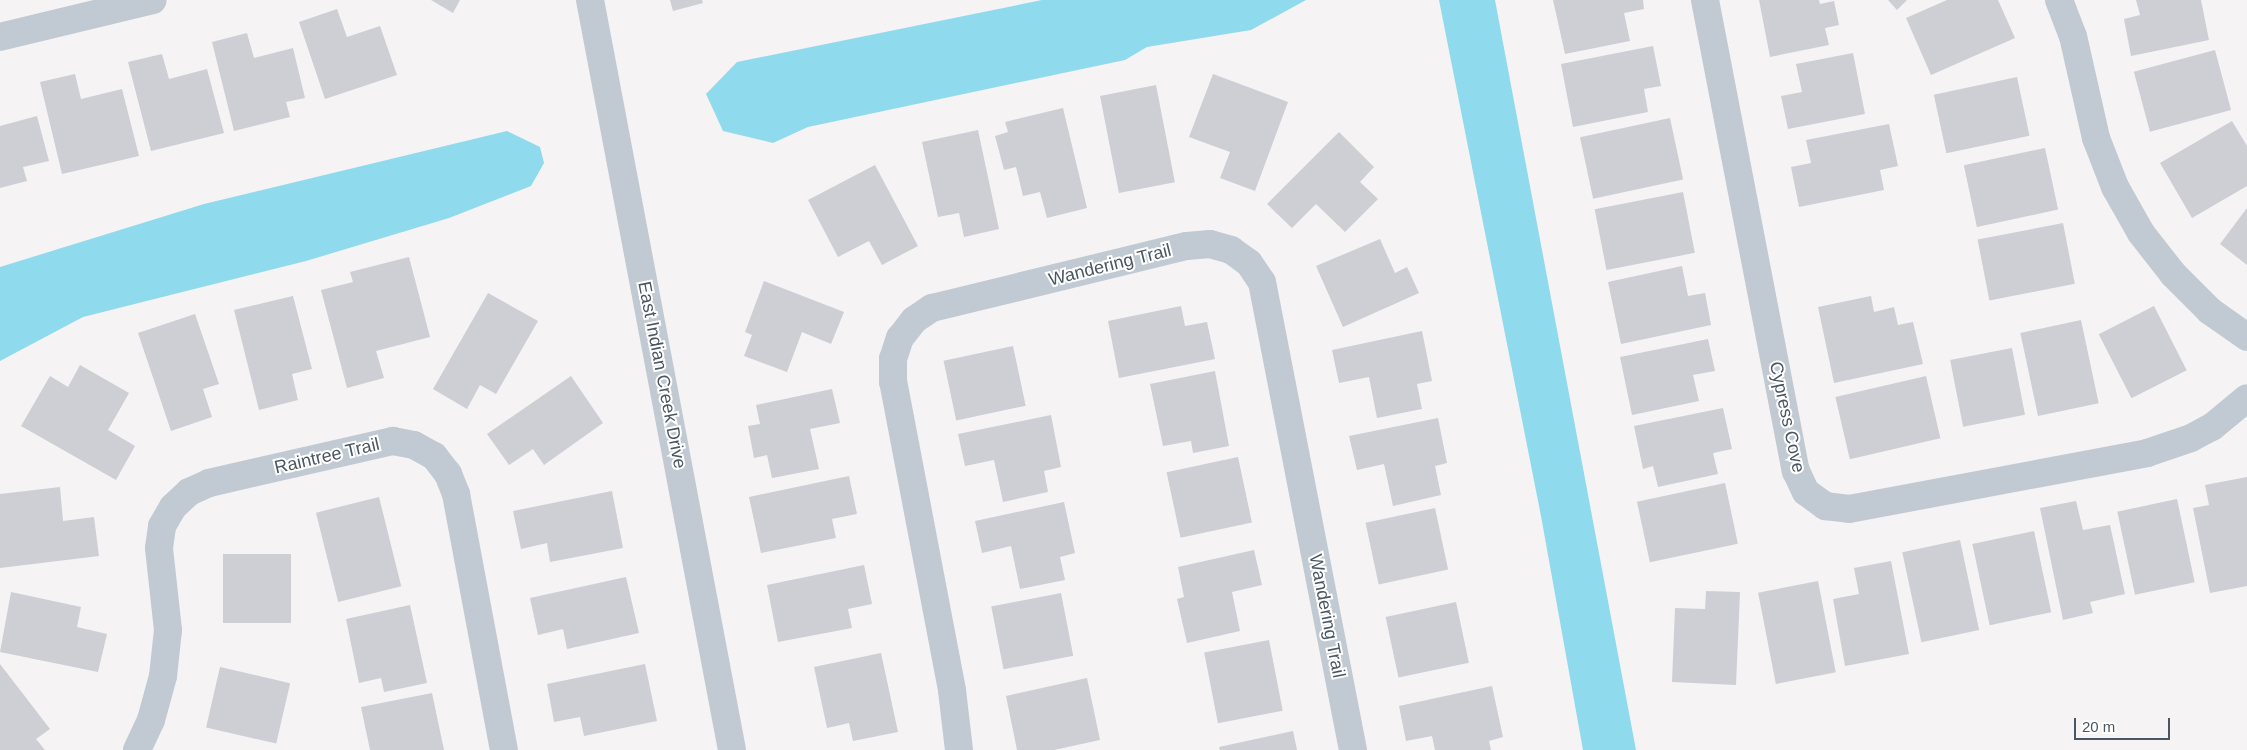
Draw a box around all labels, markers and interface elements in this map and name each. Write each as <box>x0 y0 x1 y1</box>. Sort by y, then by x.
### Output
street label: Wandering Trail <box>1046 239 1174 291</box>
street label: East Indian Creek Drive <box>633 280 691 470</box>
street label: Cypress Cove <box>1765 359 1809 475</box>
street label: Raintree Trail <box>272 433 382 479</box>
street label: Wandering Trail <box>1304 552 1350 680</box>
scale bar <box>2077 708 2173 740</box>
text: 20 m <box>2082 718 2115 735</box>

